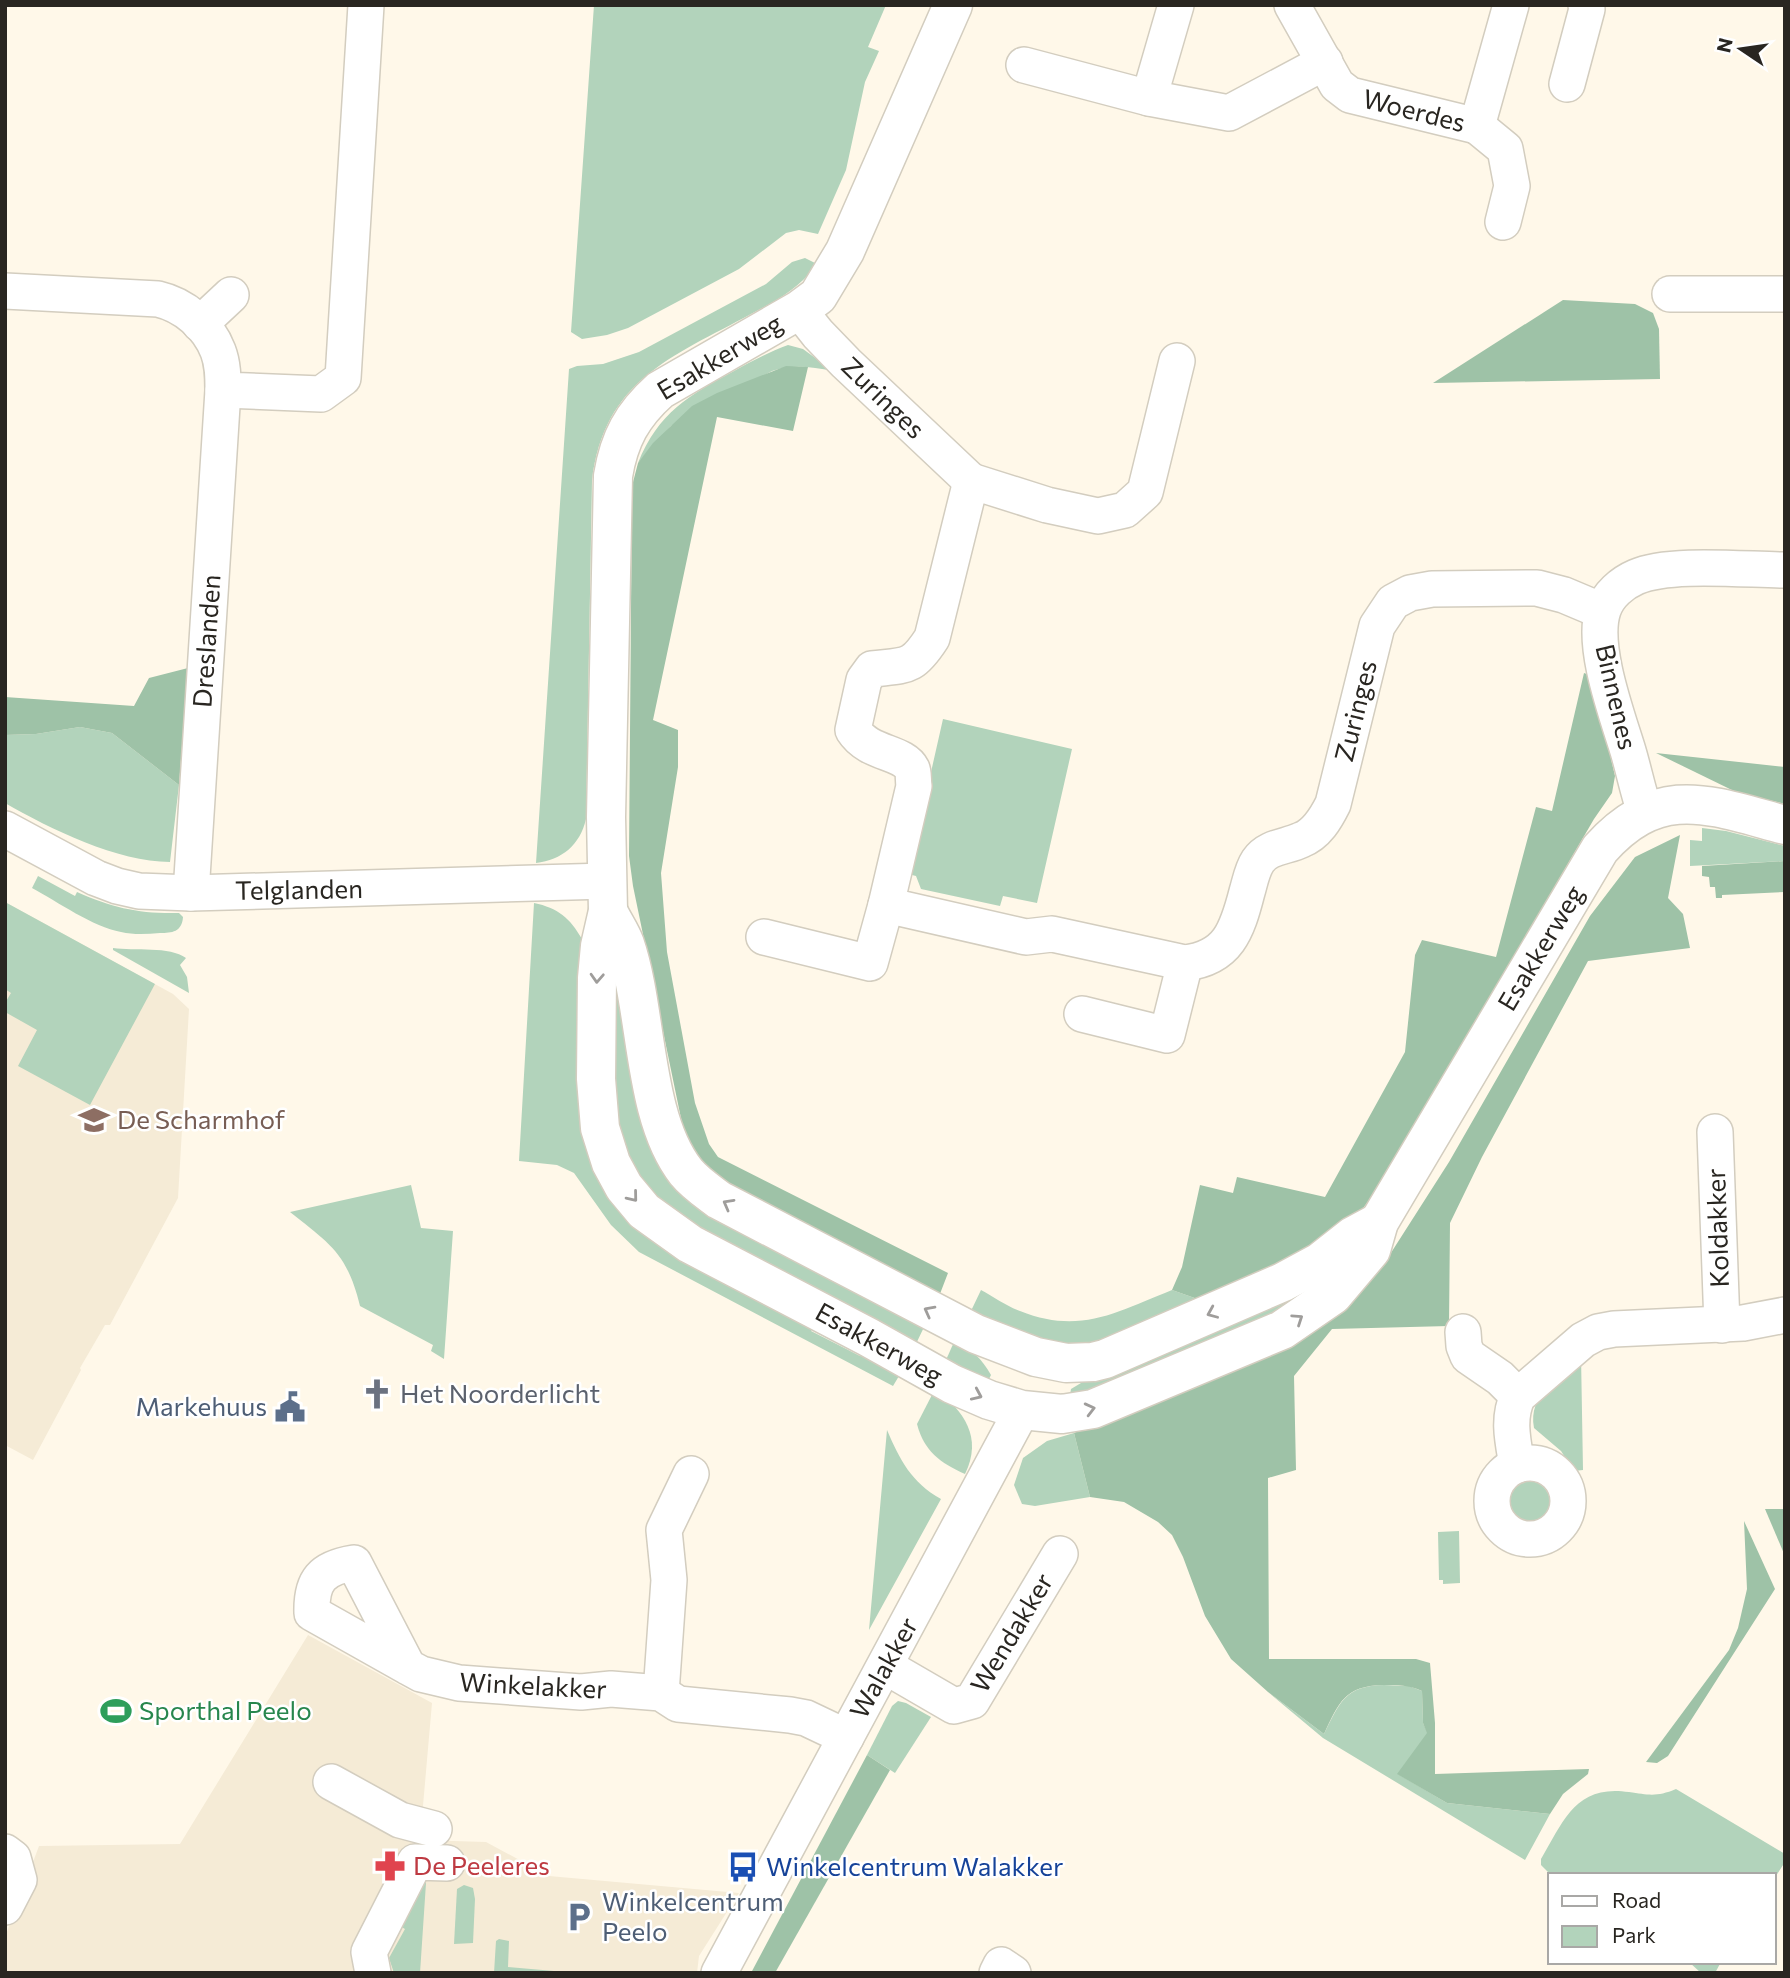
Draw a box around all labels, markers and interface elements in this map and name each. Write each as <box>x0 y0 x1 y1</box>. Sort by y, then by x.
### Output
north arrow <box>1706 14 1776 84</box>
text: N <box>1711 36 1737 55</box>
street label: Woerdes <box>1360 82 1469 137</box>
street label: Esakkerweg <box>651 306 787 405</box>
street label: Zuringes <box>836 350 932 444</box>
street label: Dreslanden <box>185 573 226 709</box>
street label: Binnenes <box>1590 641 1645 752</box>
street label: Zuringes <box>1327 657 1382 765</box>
street label: Telglanden <box>235 872 363 905</box>
street label: Esakkerweg <box>1490 879 1589 1015</box>
one-way arrow <box>590 973 605 984</box>
school or university icon: De Scharmhof <box>77 1103 111 1137</box>
place label: De Scharmhof <box>117 1103 286 1134</box>
street label: Koldakker <box>1699 1168 1734 1288</box>
one-way arrow <box>625 1189 637 1202</box>
one-way arrow <box>722 1199 735 1212</box>
street label: Esakkerweg <box>811 1295 949 1390</box>
one-way arrow <box>1207 1304 1219 1318</box>
one-way arrow <box>924 1305 936 1319</box>
one-way arrow <box>1290 1315 1303 1327</box>
church icon: Het Noorderlicht <box>360 1377 394 1411</box>
place label: Het Noorderlicht <box>400 1377 600 1408</box>
one-way arrow <box>970 1387 983 1401</box>
place label: Markehuus <box>135 1390 267 1421</box>
public building icon: Markehuus <box>273 1390 307 1424</box>
one-way arrow <box>1084 1403 1096 1417</box>
street label: Wendakker <box>963 1567 1058 1697</box>
street label: Walakker <box>842 1611 923 1723</box>
street label: Winkelakker <box>459 1665 607 1704</box>
sports icon: Sporthal Peelo <box>99 1694 133 1728</box>
place label: Sporthal Peelo <box>139 1694 312 1725</box>
pharmacy icon: De Peeleres <box>373 1849 407 1883</box>
place label: De Peeleres <box>413 1849 550 1880</box>
bus stop icon: Winkelcentrum Walakker <box>726 1850 760 1884</box>
place label: Winkelcentrum Walakker <box>766 1850 1063 1881</box>
legend <box>1548 1873 1776 1964</box>
place label: Winkelcentrum Peelo <box>602 1885 784 1946</box>
text: Road <box>1612 1887 1661 1912</box>
parking icon: Winkelcentrum Peelo <box>562 1900 596 1934</box>
text: Park <box>1612 1922 1656 1947</box>

